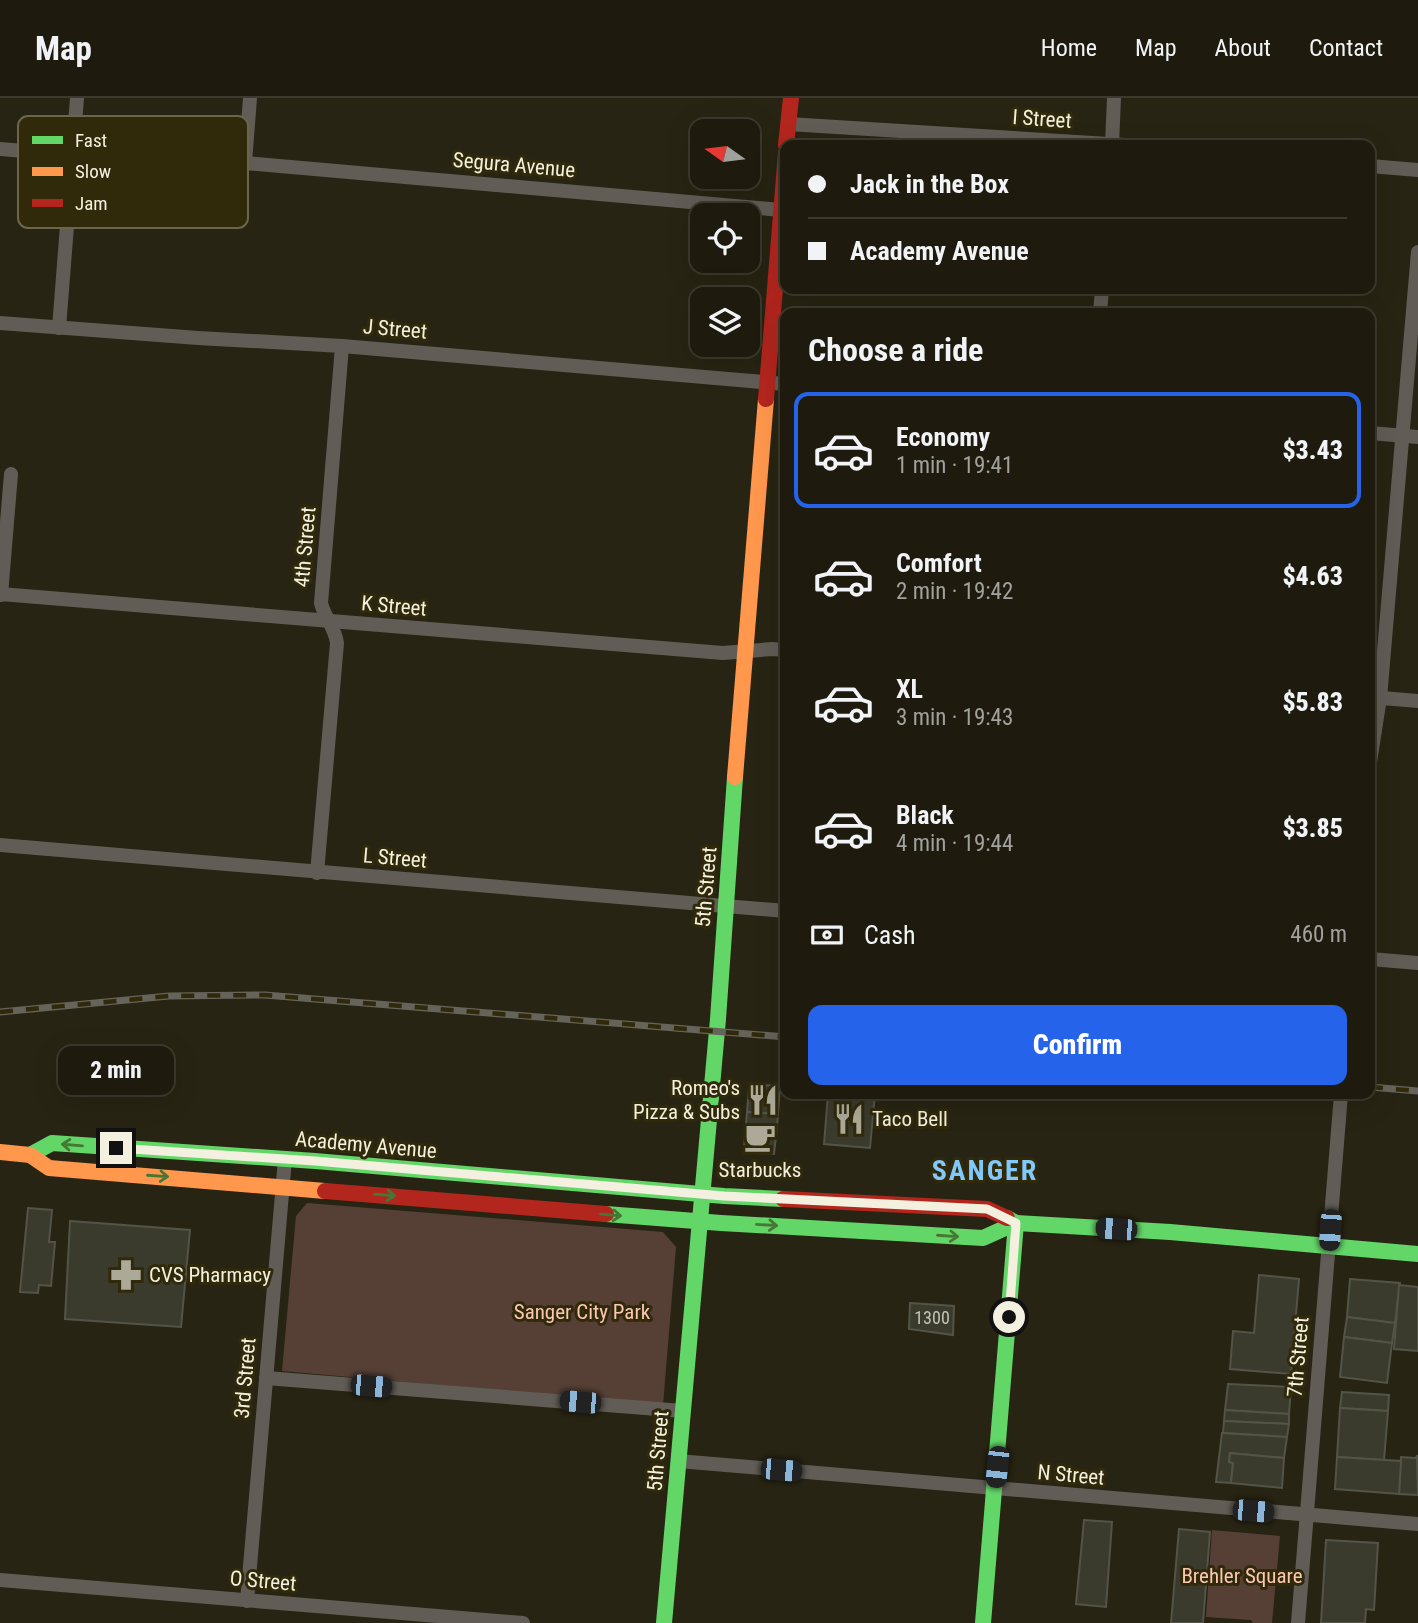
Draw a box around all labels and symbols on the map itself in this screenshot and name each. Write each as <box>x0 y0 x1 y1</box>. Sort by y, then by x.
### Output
street label: I Street <box>1012 105 1072 133</box>
legend <box>18 116 248 228</box>
north arrow <box>690 119 760 189</box>
text: Fast <box>75 129 107 152</box>
street label: Segura Avenue <box>452 148 576 182</box>
text: Slow <box>75 160 111 183</box>
text: Jam <box>75 192 108 215</box>
street label: J Street <box>362 314 428 344</box>
street label: 4th Street <box>290 506 320 588</box>
street label: K Street <box>360 591 428 621</box>
street label: L Street <box>362 843 428 873</box>
street label: 5th Street <box>691 846 721 928</box>
callout: 2 min <box>58 1046 174 1096</box>
place label: Romeo's Pizza & Subs <box>633 1076 740 1124</box>
restaurant icon: Romeo's Pizza & Subs <box>746 1083 780 1117</box>
restaurant icon: Taco Bell <box>832 1102 866 1136</box>
place label: Taco Bell <box>872 1107 948 1131</box>
cafe icon: Starbucks <box>743 1120 777 1154</box>
street label: Academy Avenue <box>294 1127 438 1163</box>
route end <box>100 1132 132 1164</box>
one-way arrow <box>61 1138 84 1151</box>
district label: SANGER <box>932 1154 1038 1187</box>
place label: Starbucks <box>719 1158 801 1182</box>
one-way arrow <box>146 1170 169 1183</box>
one-way arrow <box>373 1188 396 1201</box>
car <box>1319 1208 1342 1252</box>
one-way arrow <box>600 1209 622 1222</box>
car <box>1095 1217 1138 1241</box>
one-way arrow <box>755 1219 778 1232</box>
one-way arrow <box>936 1230 958 1243</box>
pharmacy icon: CVS Pharmacy <box>109 1258 143 1292</box>
place label: CVS Pharmacy <box>149 1263 271 1287</box>
park label: Sanger City Park <box>514 1300 651 1324</box>
route start <box>993 1301 1025 1333</box>
house number: 1300 <box>914 1307 950 1328</box>
street label: 7th Street <box>1283 1316 1313 1398</box>
street label: 3rd Street <box>230 1337 260 1419</box>
car <box>350 1374 393 1398</box>
car <box>559 1390 602 1414</box>
street label: 5th Street <box>643 1410 673 1492</box>
car <box>985 1445 1010 1489</box>
car <box>760 1458 803 1482</box>
street label: N Street <box>1037 1460 1105 1490</box>
car <box>1232 1499 1275 1523</box>
park label: Brehler Square <box>1181 1564 1303 1588</box>
street label: O Street <box>229 1566 297 1596</box>

